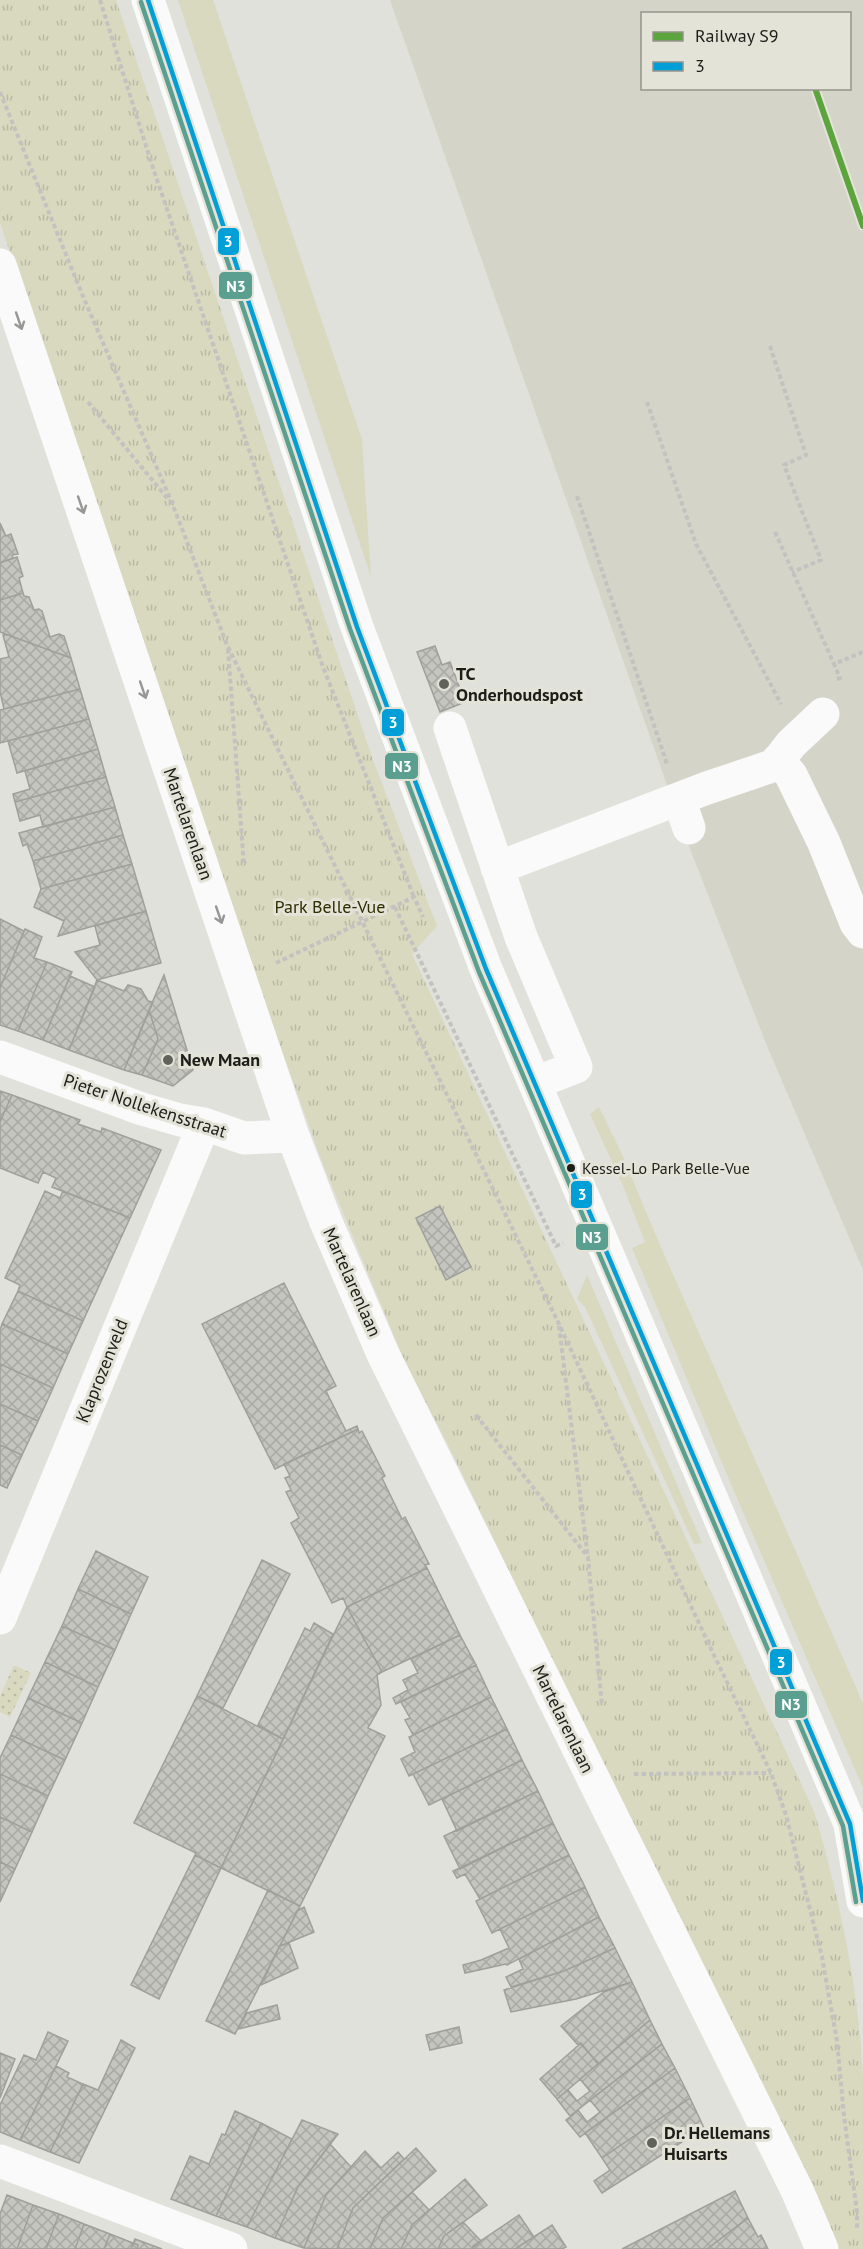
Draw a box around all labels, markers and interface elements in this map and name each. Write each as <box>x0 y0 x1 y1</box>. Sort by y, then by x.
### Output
legend <box>641 12 851 90</box>
text: Railway S9 <box>695 24 779 47</box>
text: 3 <box>695 54 705 77</box>
line badge: 3 <box>217 227 240 256</box>
text: 3 <box>223 231 233 251</box>
line badge: N3 <box>218 271 253 300</box>
text: N3 <box>226 276 246 296</box>
one-way arrow <box>14 311 25 330</box>
one-way arrow <box>77 495 88 514</box>
place label: TC Onderhoudspost <box>456 662 583 706</box>
marker: TC Onderhoudspost <box>437 677 451 691</box>
one-way arrow <box>139 680 150 699</box>
line badge: 3 <box>381 708 405 737</box>
text: 3 <box>388 712 398 732</box>
line badge: N3 <box>384 752 419 780</box>
text: N3 <box>392 756 412 776</box>
street label: Martelarenlaan <box>159 765 218 883</box>
park label: Park Belle-Vue <box>275 895 385 918</box>
one-way arrow <box>214 905 225 924</box>
place label: New Maan <box>180 1048 260 1071</box>
marker: New Maan <box>161 1053 175 1067</box>
street label: Pieter Nollekensstraat <box>61 1068 230 1143</box>
place label: Kessel-Lo Park Belle-Vue <box>582 1158 750 1178</box>
marker: Kessel-Lo Park Belle-Vue <box>565 1162 577 1174</box>
line badge: 3 <box>570 1180 593 1209</box>
text: 3 <box>577 1184 587 1204</box>
line badge: N3 <box>575 1223 609 1251</box>
street label: Martelarenlaan <box>318 1224 387 1340</box>
text: N3 <box>582 1227 602 1247</box>
street label: Klaprozenveld <box>70 1316 133 1426</box>
line badge: 3 <box>769 1648 793 1676</box>
text: 3 <box>776 1652 786 1672</box>
street label: Martelarenlaan <box>527 1661 599 1776</box>
line badge: N3 <box>774 1690 808 1719</box>
text: N3 <box>781 1694 801 1714</box>
place label: Dr. Hellemans Huisarts <box>664 2121 770 2165</box>
marker: Dr. Hellemans Huisarts <box>645 2136 659 2150</box>

